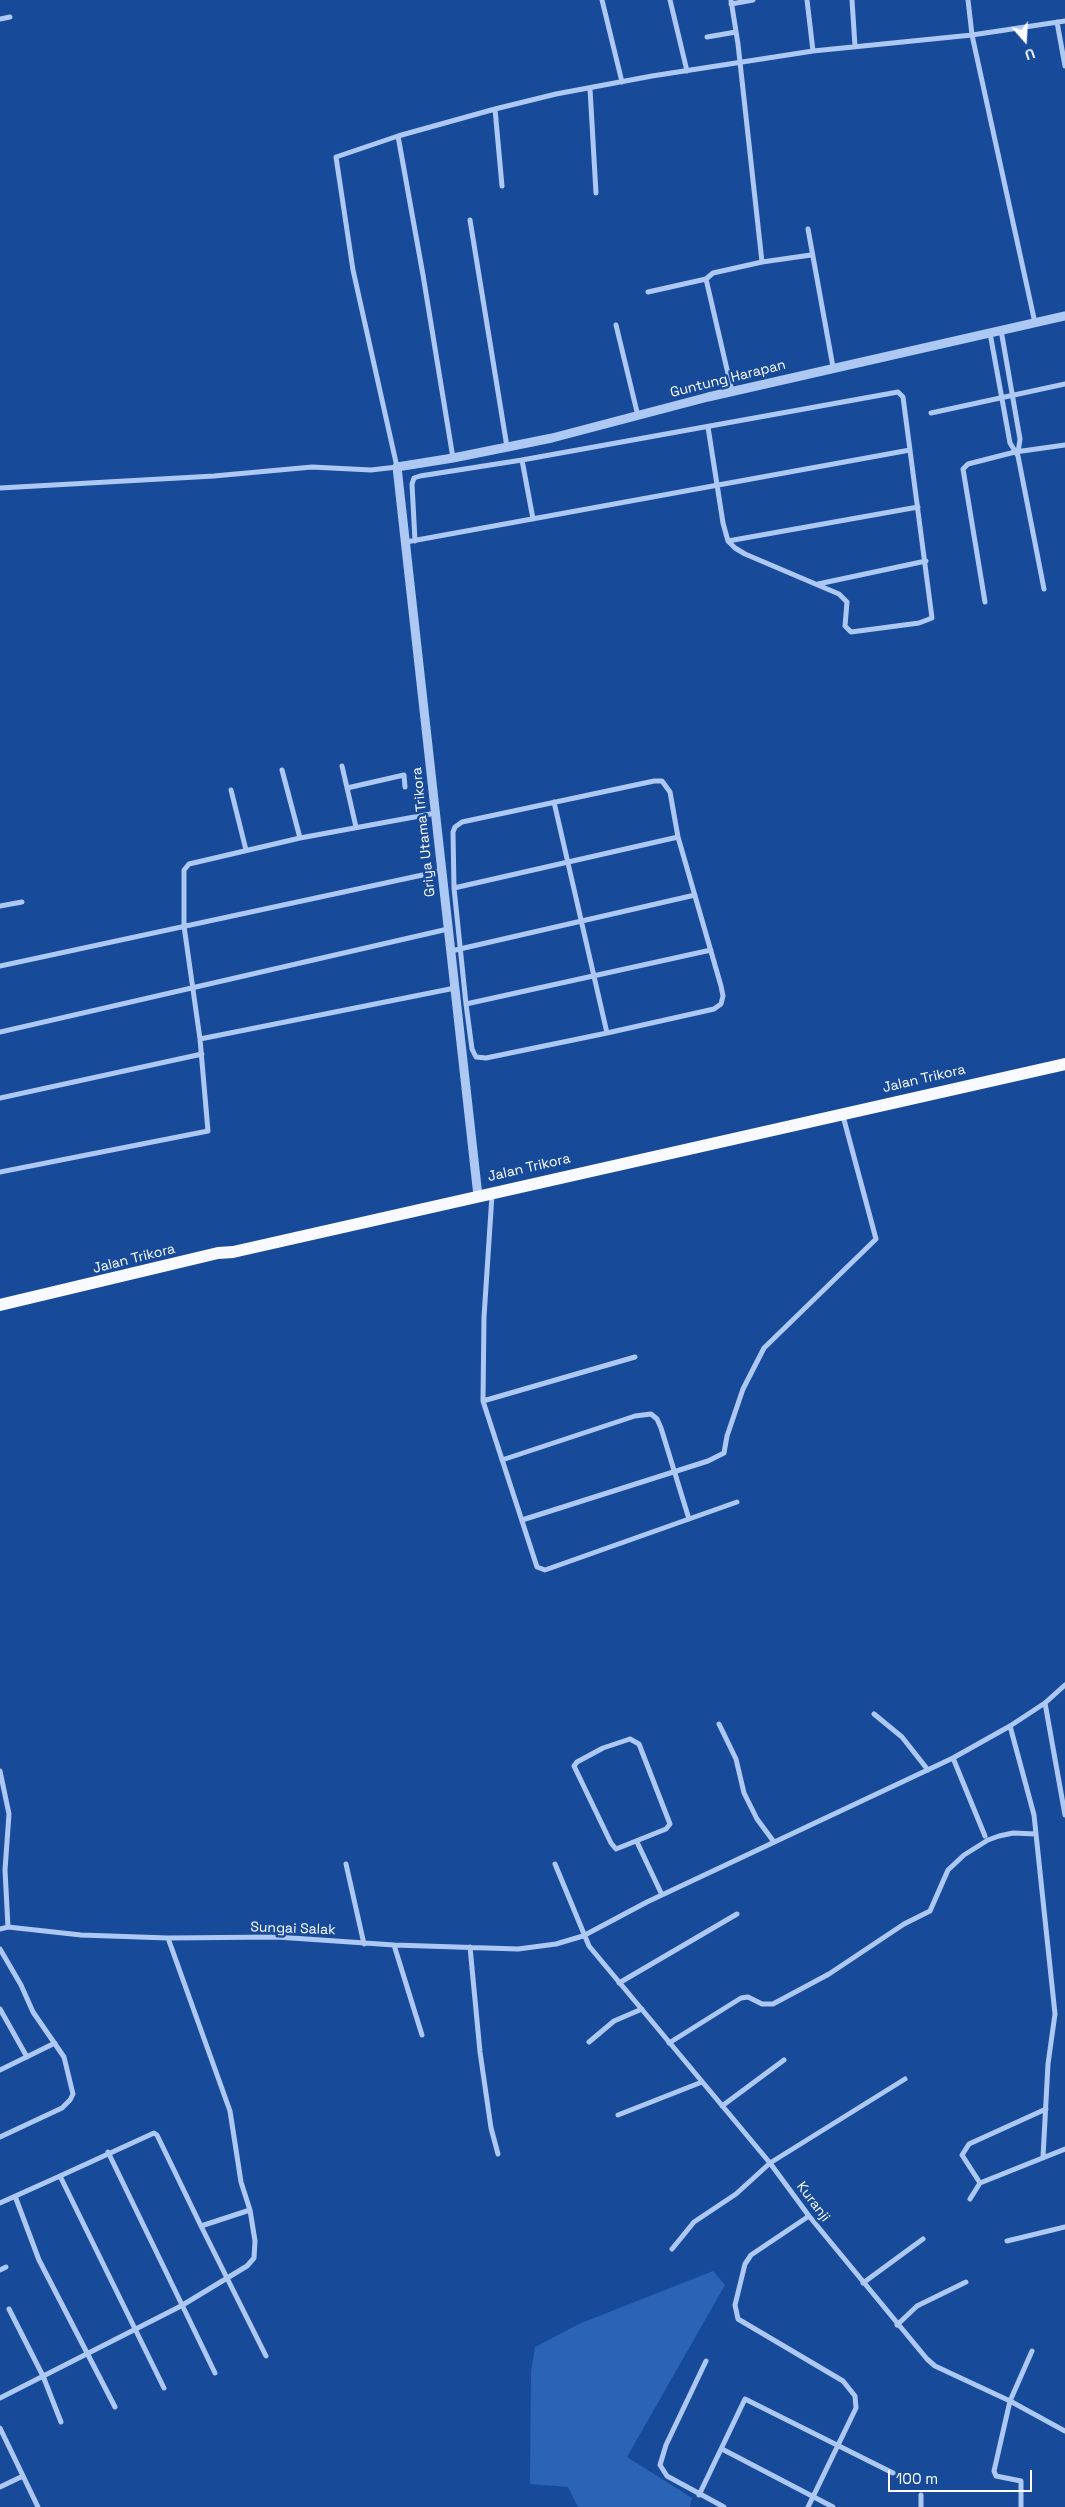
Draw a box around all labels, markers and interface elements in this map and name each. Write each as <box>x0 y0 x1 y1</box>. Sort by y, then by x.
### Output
north arrow <box>1000 15 1050 65</box>
text: U <box>1023 44 1037 64</box>
street label: Guntung Harapan <box>669 357 787 401</box>
street label: Griya Utama Trikora <box>409 766 439 898</box>
street label: Jalan Trikora <box>881 1061 967 1097</box>
street label: Jalan Trikora <box>486 1150 572 1186</box>
street label: Jalan Trikora <box>91 1241 177 1277</box>
street label: Sungai Salak <box>250 1919 336 1939</box>
street label: Kuranji <box>793 2179 833 2225</box>
scale bar <box>890 2460 1034 2492</box>
text: 100 m <box>896 2469 938 2488</box>

